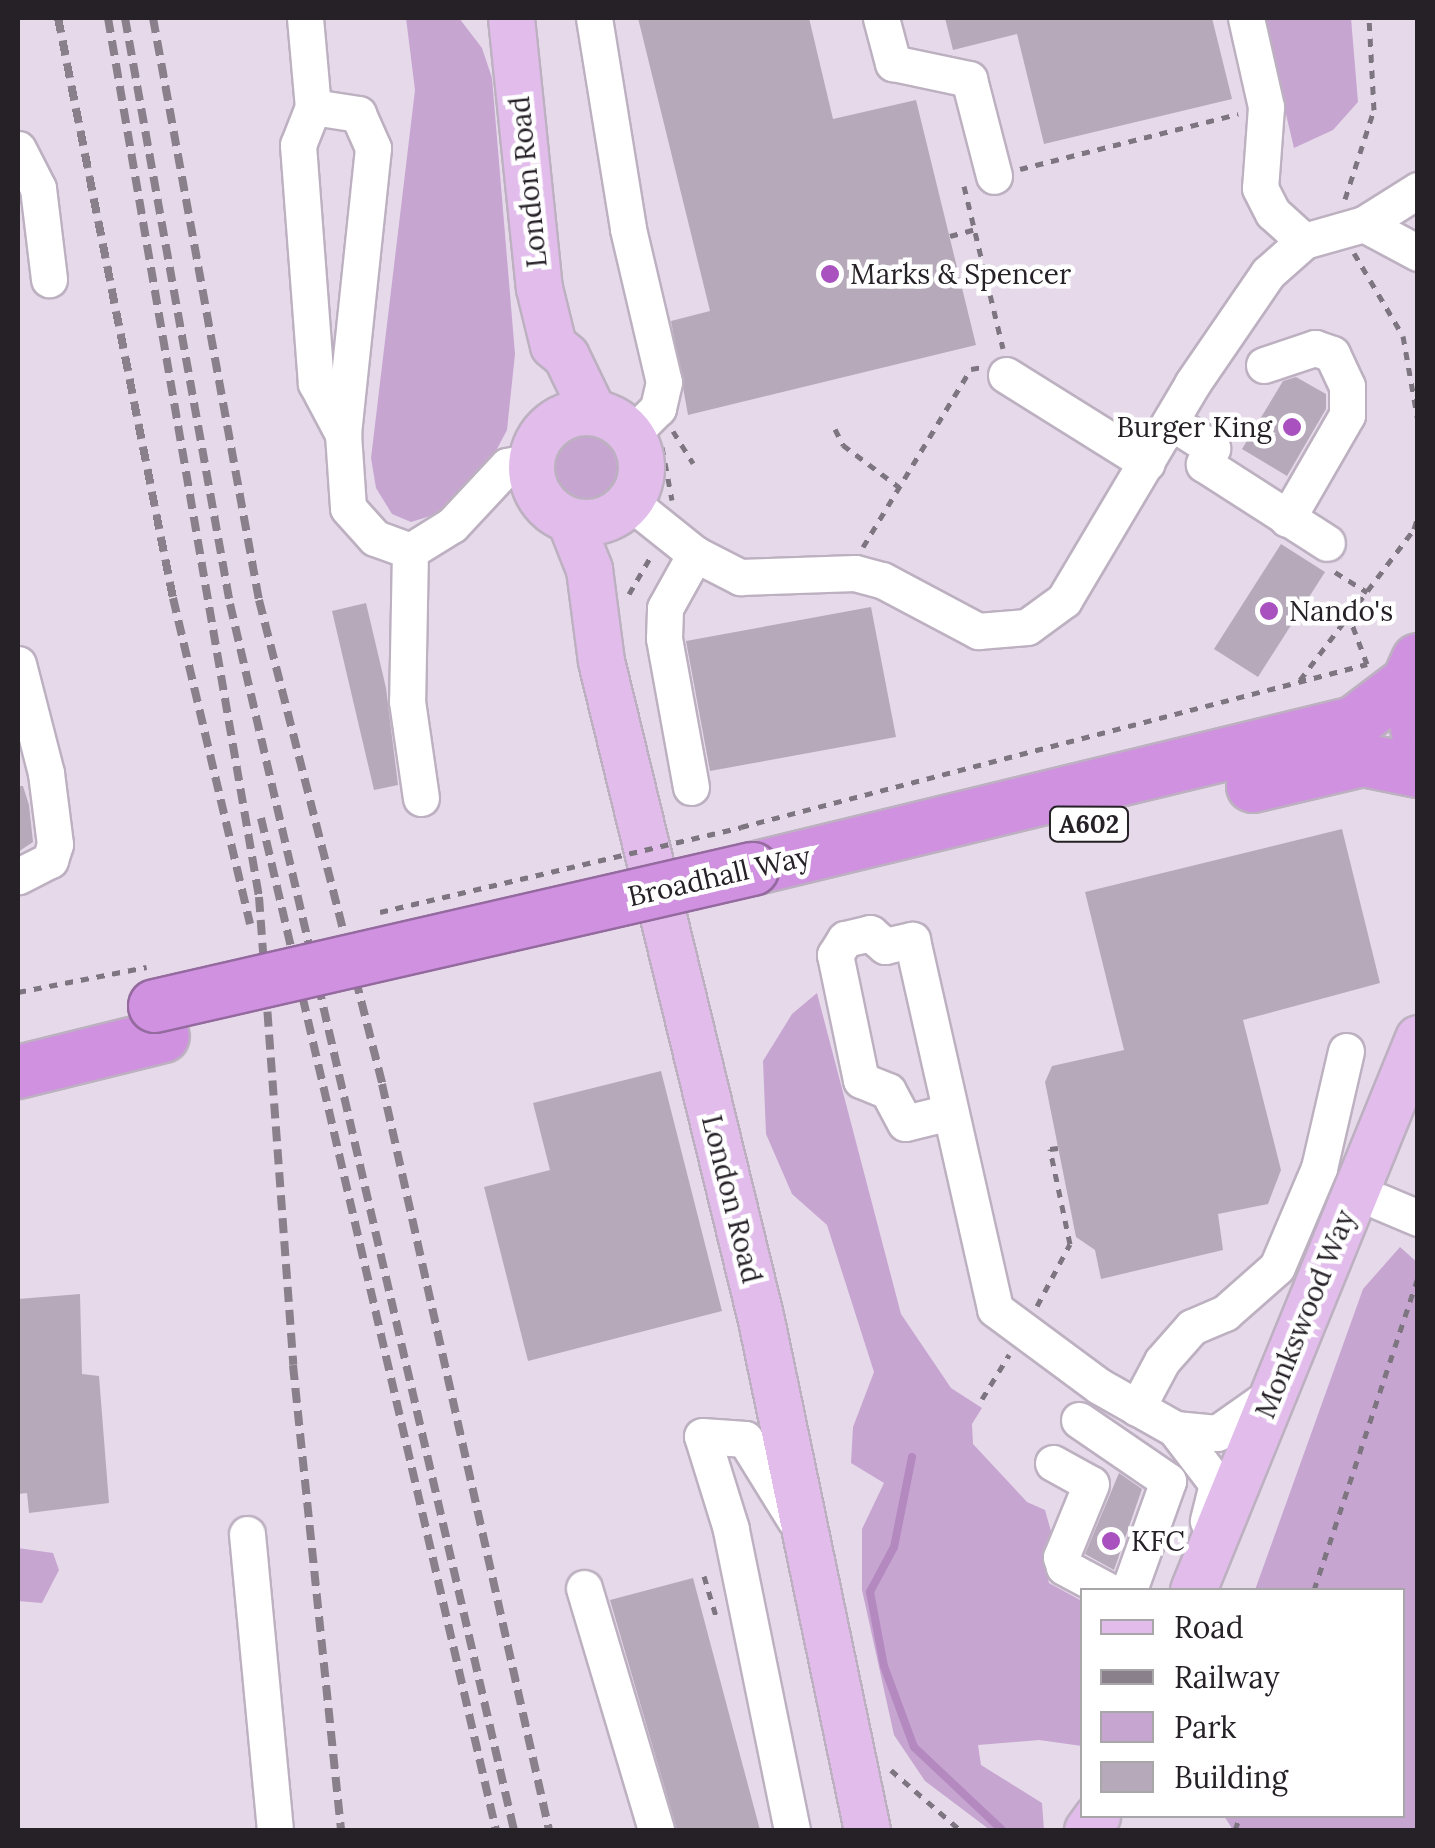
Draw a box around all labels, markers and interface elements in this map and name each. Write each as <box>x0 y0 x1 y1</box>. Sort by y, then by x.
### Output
street label: London Road <box>502 95 554 269</box>
place label: Marks & Spencer <box>850 257 1071 291</box>
marker: Marks & Spencer <box>819 263 841 285</box>
place label: Burger King <box>1117 410 1272 444</box>
marker: Burger King <box>1281 416 1303 438</box>
place label: Nando's <box>1289 594 1393 628</box>
marker: Nando's <box>1258 600 1280 622</box>
road number: A602 <box>1046 804 1132 844</box>
street label: Broadhall Way <box>624 839 814 913</box>
street label: London Road <box>695 1111 769 1287</box>
street label: Monkswood Way <box>1248 1205 1362 1423</box>
place label: KFC <box>1131 1524 1185 1558</box>
marker: KFC <box>1100 1530 1122 1552</box>
legend <box>1080 1588 1405 1818</box>
text: Road <box>1174 1608 1244 1646</box>
text: Railway <box>1174 1658 1280 1696</box>
text: Park <box>1174 1708 1236 1746</box>
text: Building <box>1174 1758 1288 1796</box>

